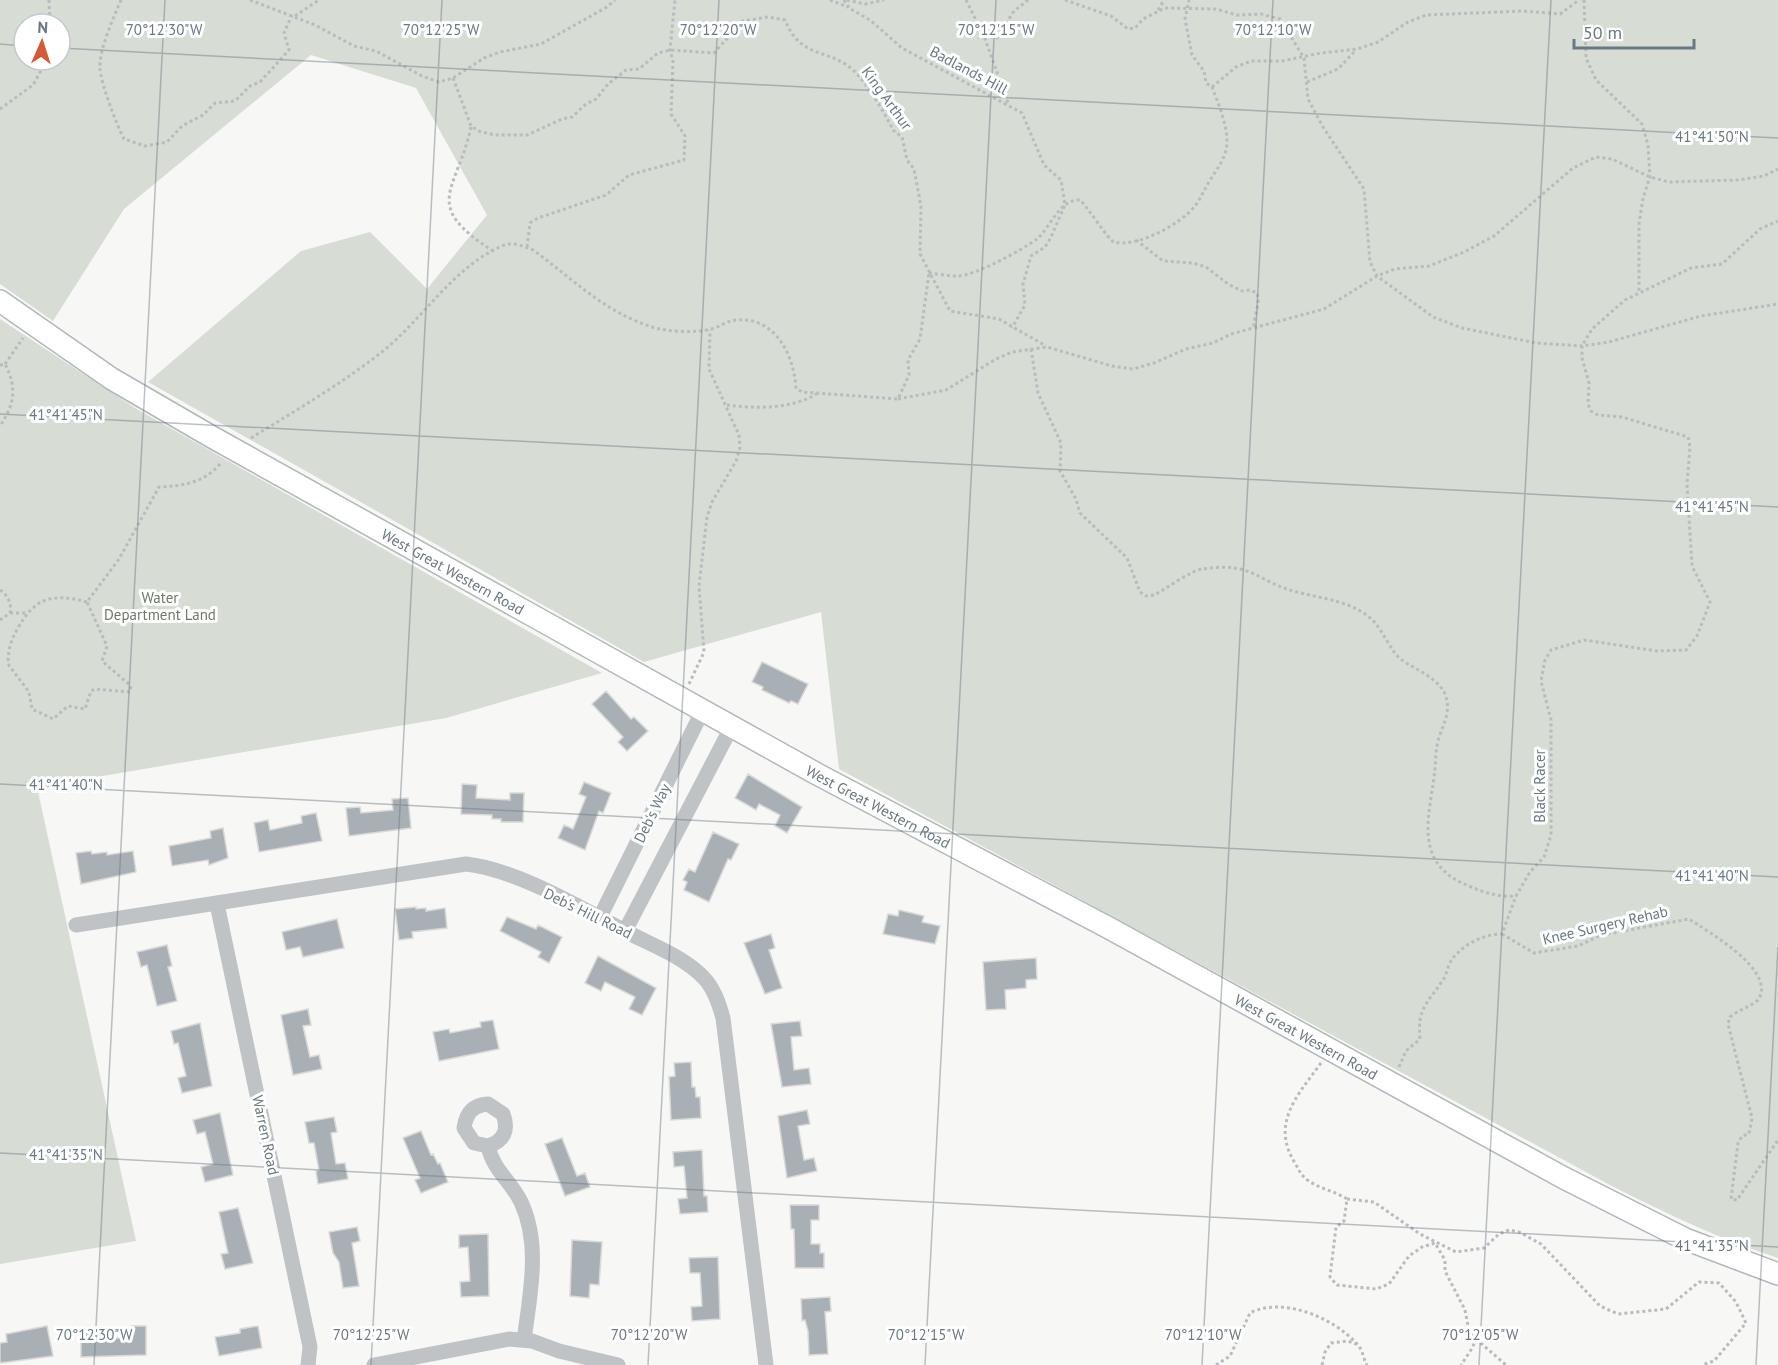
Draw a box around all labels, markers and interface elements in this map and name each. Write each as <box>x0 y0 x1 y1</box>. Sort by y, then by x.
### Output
north arrow <box>12 12 72 72</box>
scale bar <box>1574 12 1694 50</box>
text: N <box>37 17 49 37</box>
text: 70°12'30"W <box>126 20 203 39</box>
text: 70°12'25"W <box>403 20 480 39</box>
text: 70°12'20"W <box>680 20 757 39</box>
text: 70°12'15"W <box>958 20 1035 39</box>
text: 70°12'10"W <box>1235 20 1312 39</box>
text: 50 m <box>1583 21 1622 44</box>
street label: Badlands Hill <box>927 42 1012 99</box>
street label: King Arthur <box>858 63 916 133</box>
text: 41°41'50"N <box>1675 127 1749 146</box>
text: 41°41'45"N <box>29 405 103 424</box>
text: 41°41'45"N <box>1675 497 1749 516</box>
street label: West Great Western Road <box>378 524 528 619</box>
park label: Water Department Land <box>104 588 216 624</box>
street label: Black Racer <box>1530 749 1549 823</box>
street label: West Great Western Road <box>803 760 954 852</box>
text: 41°41'40"N <box>29 775 103 794</box>
street label: Deb's Way <box>630 780 674 846</box>
text: 41°41'40"N <box>1675 866 1749 885</box>
street label: Deb's Hill Road <box>541 883 635 943</box>
street label: Knee Surgery Rehab <box>1541 901 1669 949</box>
street label: West Great Western Road <box>1232 990 1381 1083</box>
street label: Warren Road <box>248 1093 284 1177</box>
text: 41°41'35"N <box>29 1145 103 1164</box>
text: 41°41'35"N <box>1675 1236 1749 1255</box>
text: 70°12'30"W <box>56 1325 133 1344</box>
text: 70°12'25"W <box>333 1325 410 1344</box>
text: 70°12'20"W <box>611 1325 688 1344</box>
text: 70°12'15"W <box>888 1325 965 1344</box>
text: 70°12'10"W <box>1165 1325 1242 1344</box>
text: 70°12'05"W <box>1442 1325 1519 1344</box>

